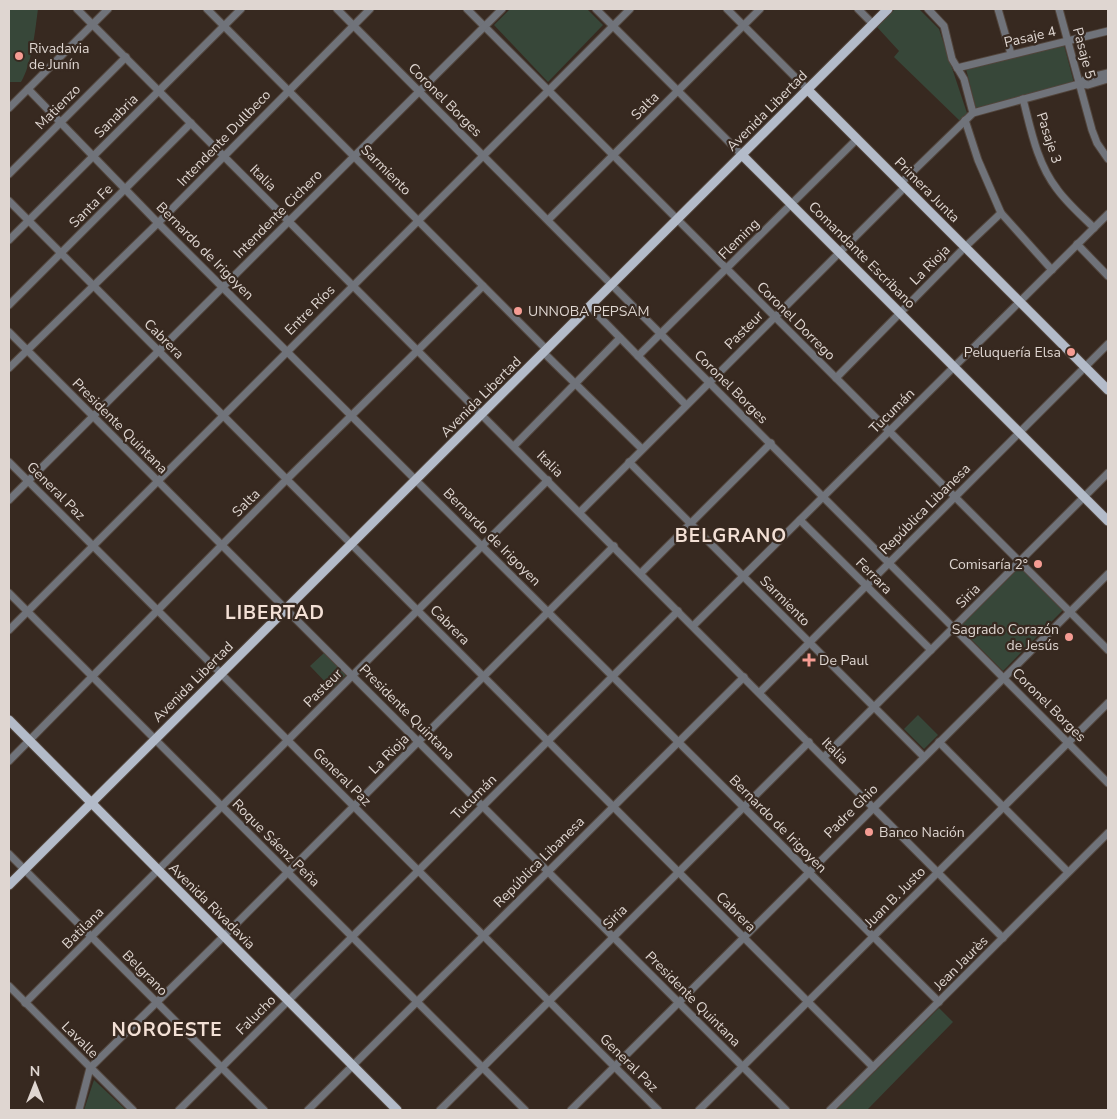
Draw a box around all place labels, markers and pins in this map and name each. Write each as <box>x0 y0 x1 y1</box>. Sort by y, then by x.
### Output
place label: Rivadavia de Junín <box>29 39 90 74</box>
marker: Rivadavia de Junín <box>13 50 25 62</box>
place label: UNNOBA PEPSAM <box>528 302 649 321</box>
marker: UNNOBA PEPSAM <box>512 305 524 317</box>
place label: Peluquería Elsa <box>964 343 1061 362</box>
marker: Peluquería Elsa <box>1065 346 1077 358</box>
place label: Comisaría 2° <box>949 555 1028 574</box>
marker: Comisaría 2° <box>1032 558 1044 570</box>
place label: Sagrado Corazón de Jesús <box>952 620 1059 655</box>
marker: Sagrado Corazón de Jesús <box>1063 631 1075 643</box>
place label: De Paul <box>819 651 869 670</box>
marker: De Paul <box>803 654 815 666</box>
place label: Banco Nación <box>879 823 965 842</box>
marker: Banco Nación <box>863 826 875 838</box>

